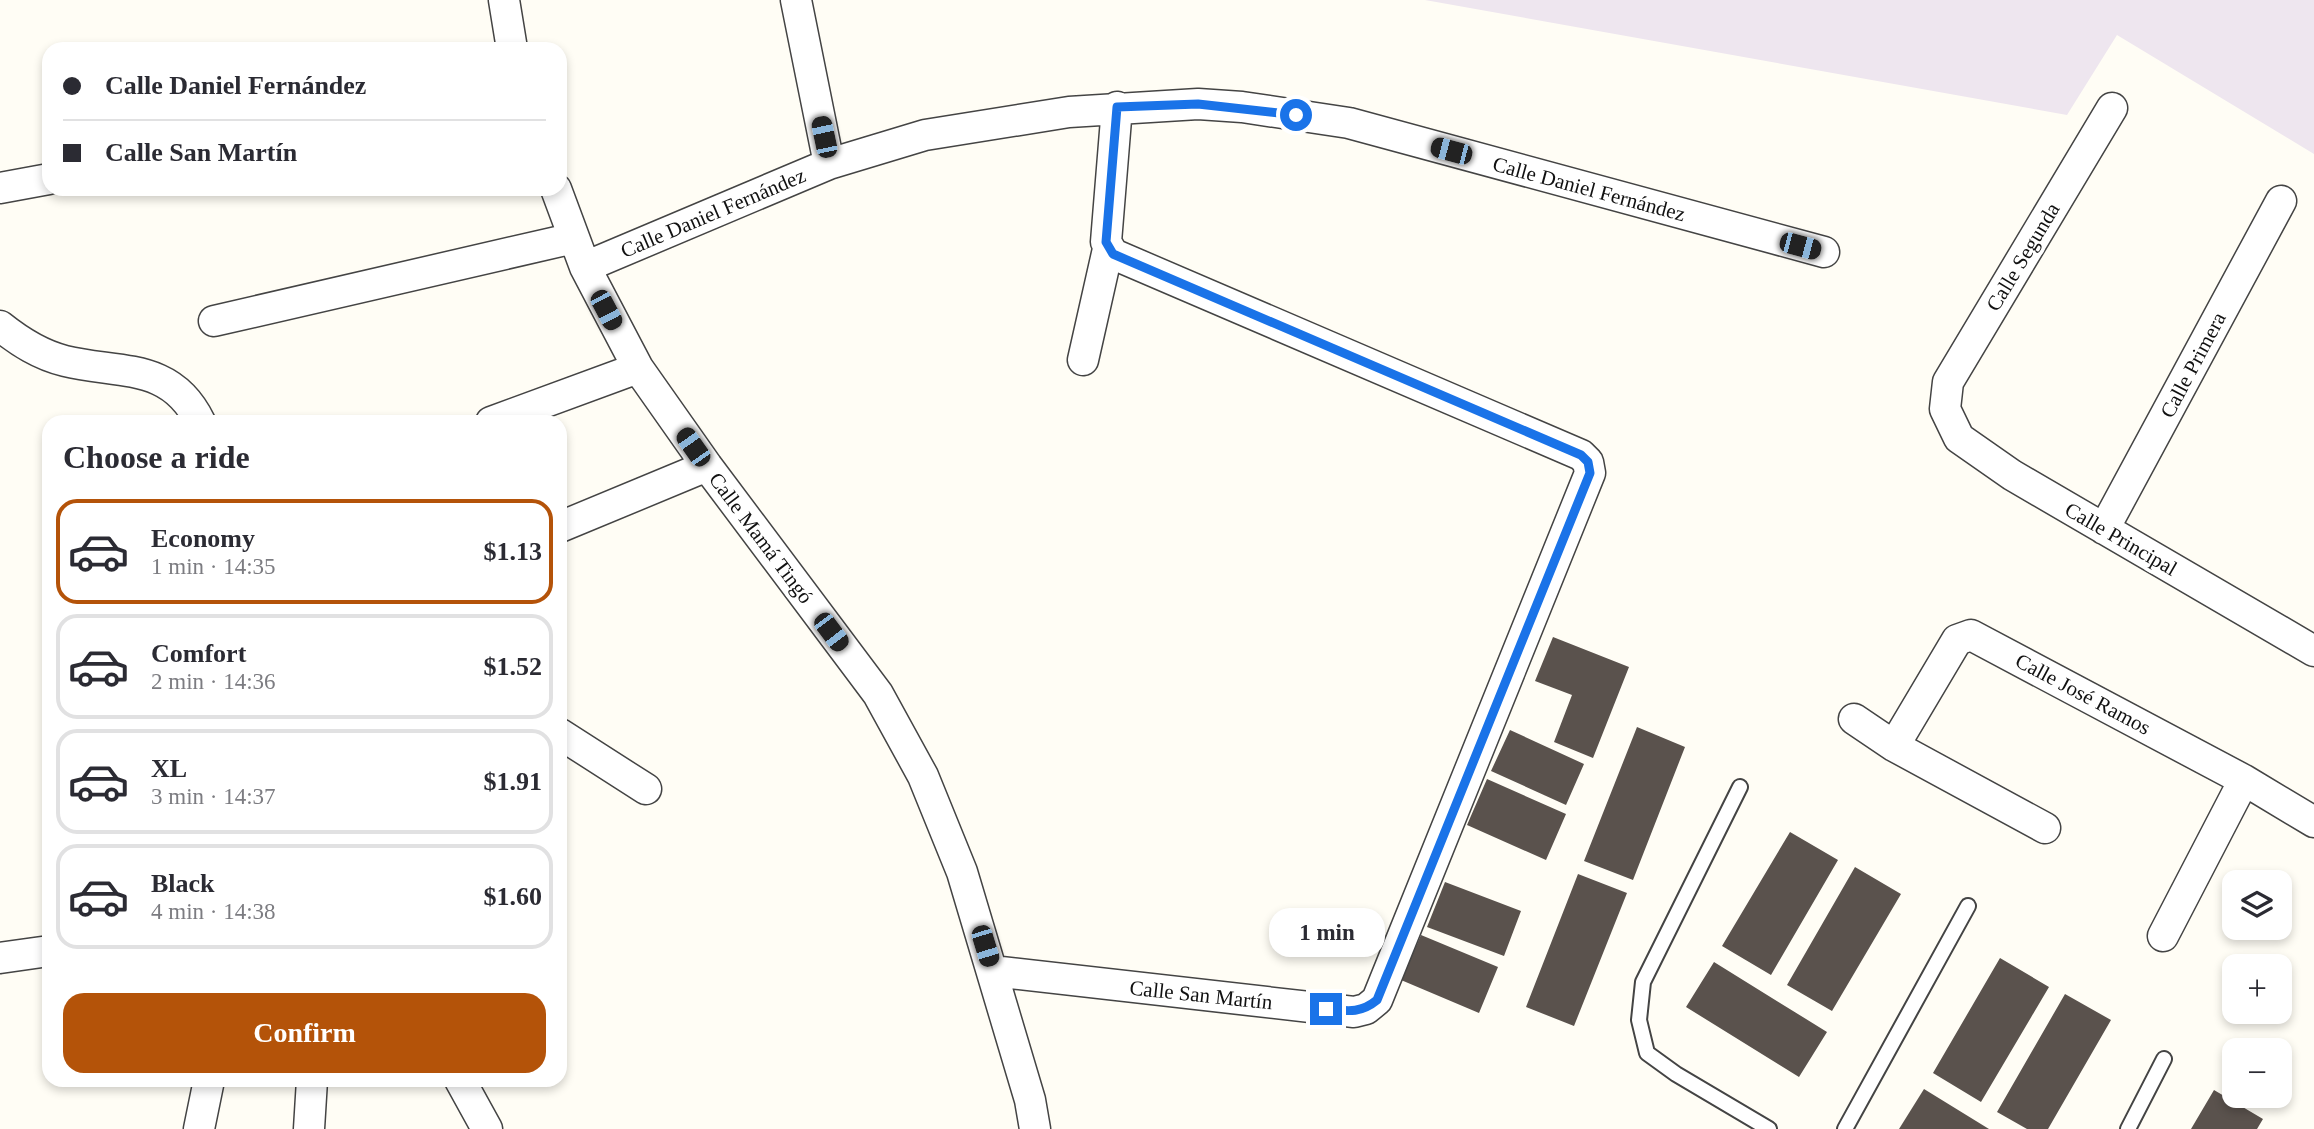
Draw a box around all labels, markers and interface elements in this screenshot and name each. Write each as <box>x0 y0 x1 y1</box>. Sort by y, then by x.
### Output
text: Calle Daniel Fernández <box>105 71 366 100</box>
route start <box>1280 99 1312 131</box>
car <box>810 114 839 160</box>
car <box>1428 135 1475 167</box>
text: Calle San Martín <box>105 138 297 167</box>
street label: Calle Daniel Fernández <box>1490 152 1688 226</box>
street label: Calle Daniel Fernández <box>617 163 809 263</box>
street label: Calle Segunda <box>1981 198 2065 315</box>
car <box>1777 230 1824 262</box>
car <box>587 287 626 333</box>
street label: Calle Primera <box>2155 308 2231 422</box>
car <box>673 424 714 470</box>
text: Choose a ride <box>63 439 250 475</box>
street label: Calle Mamá Tingó <box>704 468 818 608</box>
street label: Calle Principal <box>2061 497 2181 581</box>
icon: car <box>67 520 130 583</box>
text: Economy <box>151 524 255 553</box>
text: $1.13 <box>484 537 542 566</box>
text: 1 min · 14:35 <box>151 554 276 579</box>
car <box>810 609 853 655</box>
icon: car <box>67 635 130 698</box>
text: Comfort <box>151 639 246 668</box>
street label: Calle José Ramos <box>2011 648 2155 740</box>
text: $1.52 <box>484 652 542 681</box>
text: 2 min · 14:36 <box>151 669 276 694</box>
icon: car <box>67 750 130 813</box>
text: XL <box>151 754 187 783</box>
text: $1.91 <box>484 767 542 796</box>
text: 3 min · 14:37 <box>151 784 276 809</box>
icon: car <box>67 865 130 928</box>
text: Black <box>151 869 215 898</box>
map controls <box>2222 870 2292 1108</box>
button: layers <box>2222 870 2292 940</box>
text: $1.60 <box>484 882 542 911</box>
text: 4 min · 14:38 <box>151 899 276 924</box>
callout: 1 min <box>1268 908 1384 956</box>
text: 1 min <box>1299 920 1355 945</box>
car <box>969 923 1002 969</box>
button: + <box>2222 954 2292 1024</box>
street label: Calle San Martín <box>1128 976 1274 1014</box>
button: Confirm <box>63 993 546 1073</box>
route end <box>1310 993 1342 1025</box>
button: − <box>2222 1038 2292 1108</box>

